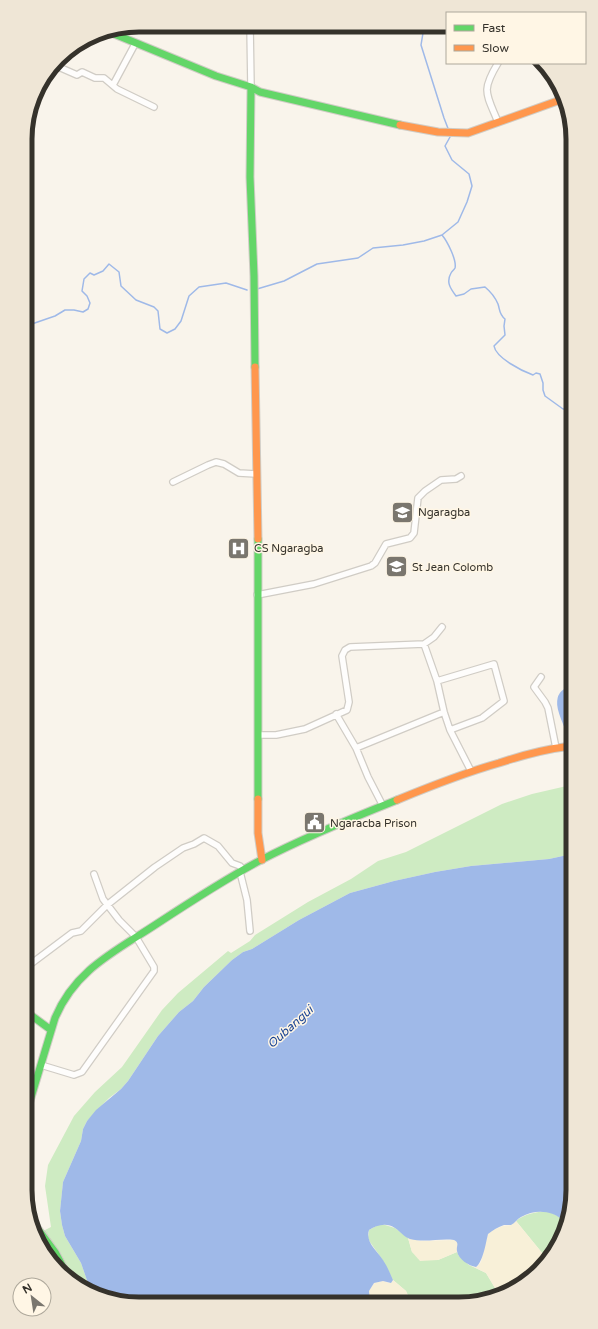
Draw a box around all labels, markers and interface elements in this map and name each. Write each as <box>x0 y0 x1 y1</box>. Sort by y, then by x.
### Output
legend <box>446 12 586 64</box>
text: Fast <box>482 21 506 35</box>
text: Slow <box>482 41 509 55</box>
school or university icon: Ngaragba <box>389 499 415 525</box>
place label: Ngaragba <box>418 506 470 519</box>
hospital icon: CS Ngaragba <box>225 535 251 561</box>
place label: CS Ngaragba <box>254 542 324 555</box>
school or university icon: St Jean Colomb <box>384 554 410 580</box>
place label: St Jean Colomb <box>412 561 493 574</box>
public building icon: Ngaracba Prison <box>302 810 328 836</box>
place label: Ngaracba Prison <box>330 817 417 830</box>
water label: Oubangui <box>264 1002 317 1051</box>
north arrow <box>12 1277 52 1317</box>
text: N <box>20 1281 34 1297</box>

